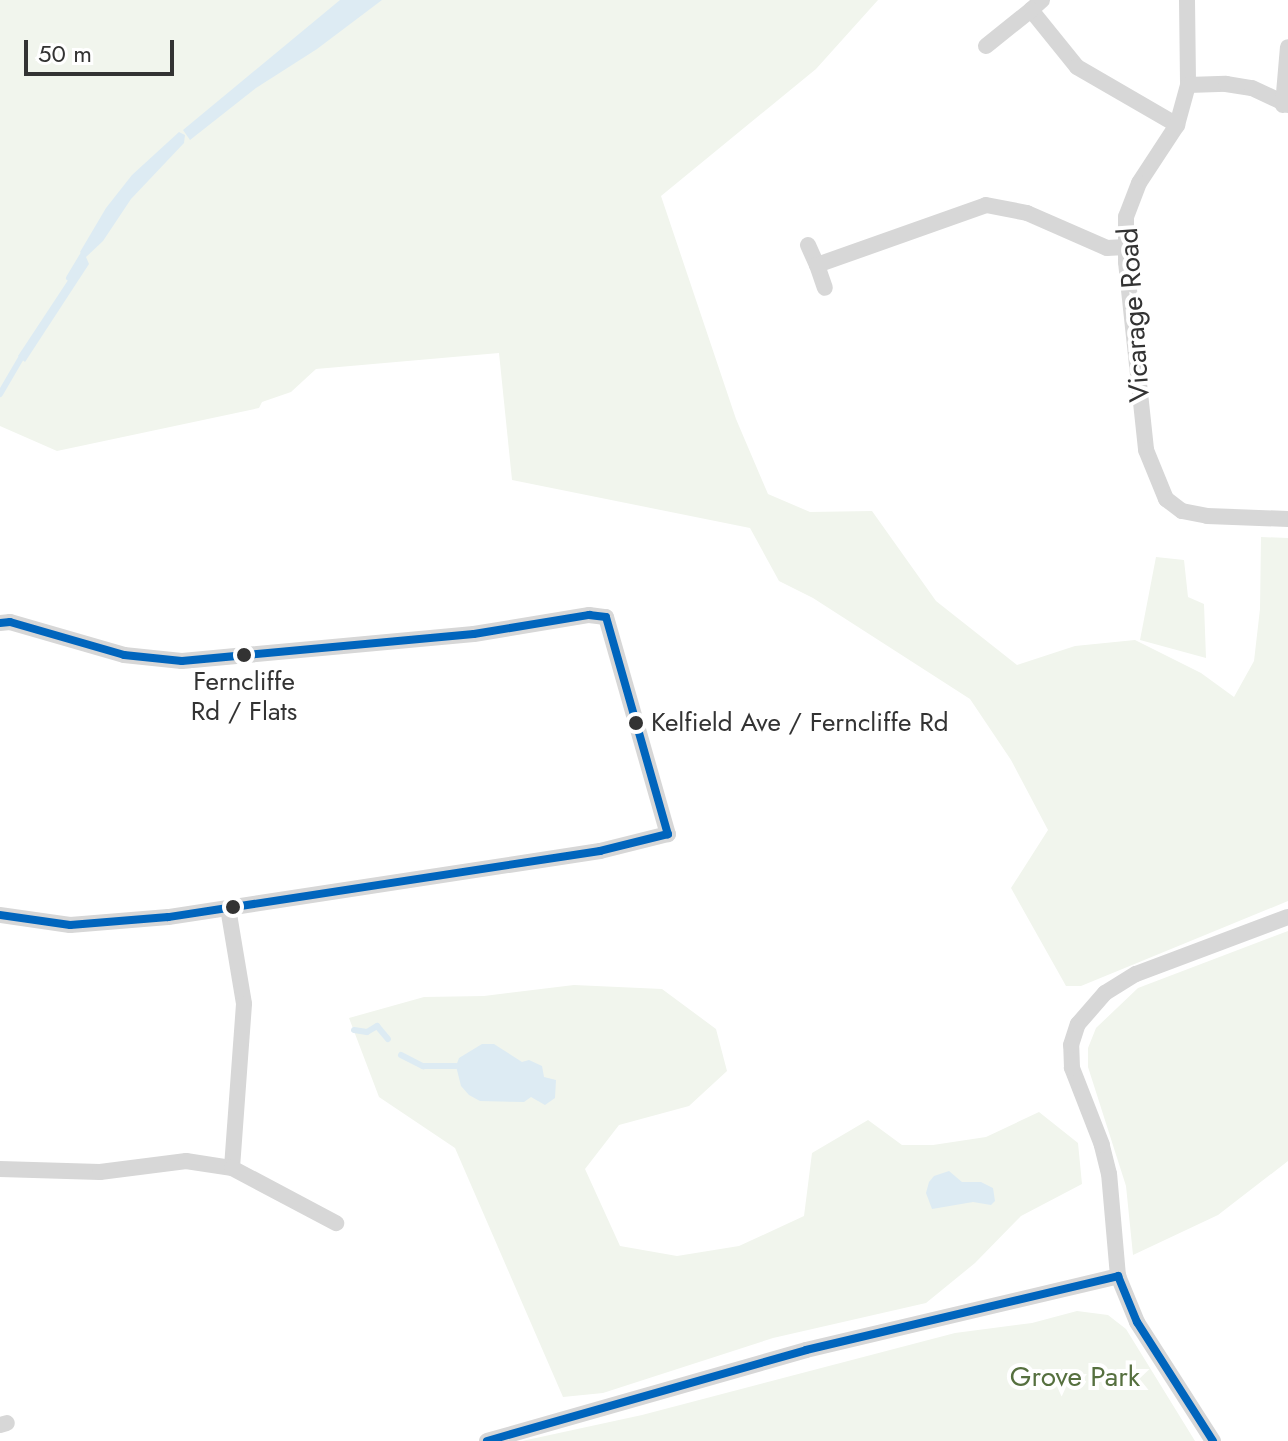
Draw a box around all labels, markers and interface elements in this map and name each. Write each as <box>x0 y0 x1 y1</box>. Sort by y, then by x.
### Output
scale bar <box>28 24 178 74</box>
text: 50 m <box>38 36 92 71</box>
street label: Vicarage Road <box>1111 227 1157 403</box>
marker: Ferncliffe Rd / Flats <box>236 647 252 663</box>
place label: Ferncliffe Rd / Flats <box>191 666 297 728</box>
place label: Kelfield Ave / Ferncliffe Rd <box>651 707 949 739</box>
marker: Kelfield Ave / Ferncliffe Rd <box>628 715 644 731</box>
unlabelled marker <box>225 899 241 915</box>
park label: Grove Park <box>1010 1360 1140 1394</box>

